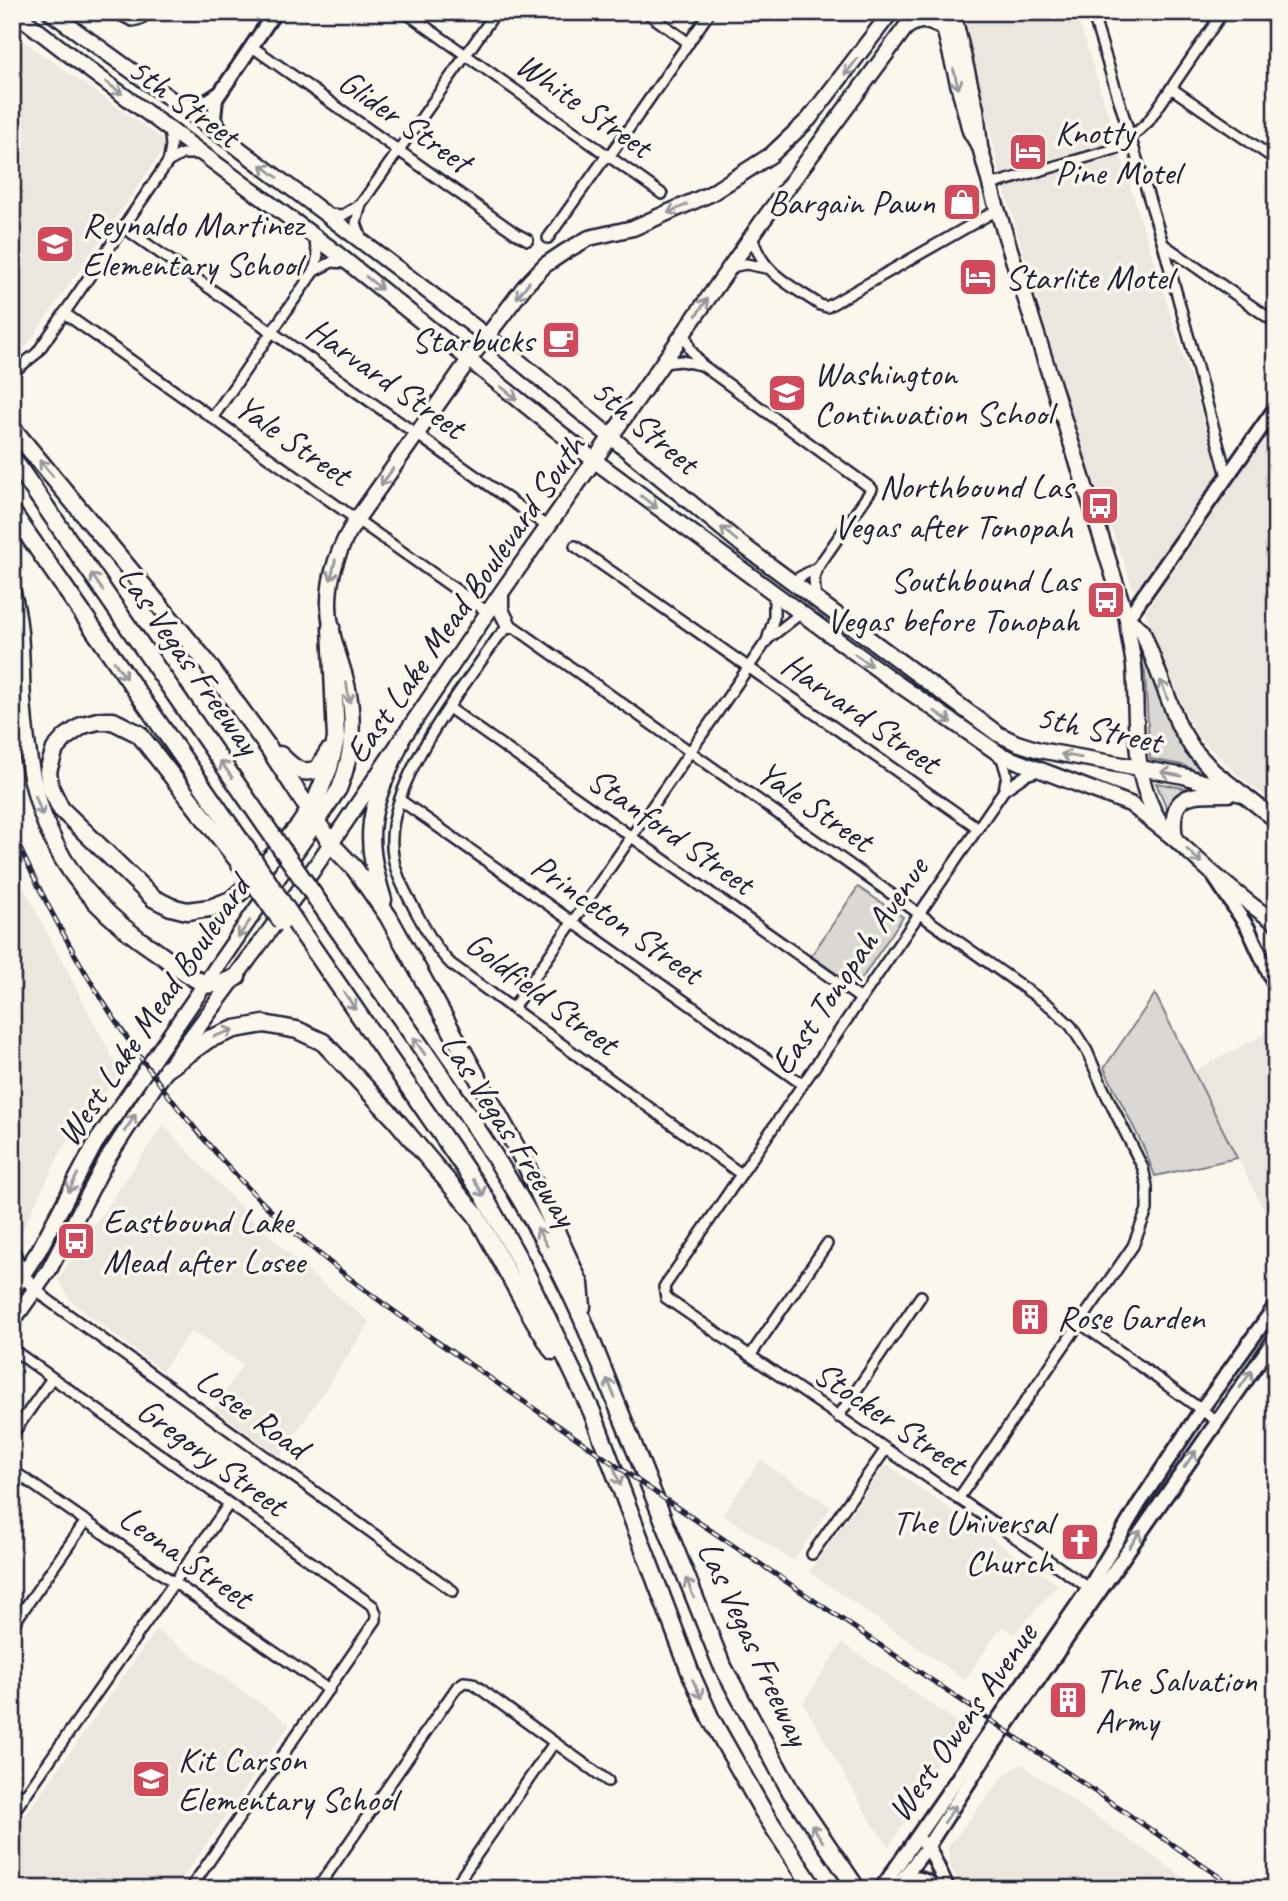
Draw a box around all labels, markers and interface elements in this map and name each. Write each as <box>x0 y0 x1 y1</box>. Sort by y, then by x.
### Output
street label: White Street <box>507 42 664 170</box>
street label: 5th Street <box>119 46 251 160</box>
one-way arrow <box>843 58 858 76</box>
street label: Glider Street <box>330 59 484 186</box>
one-way arrow <box>950 67 963 90</box>
one-way arrow <box>104 81 123 95</box>
place label: Knotty Pine Motel <box>1055 110 1186 195</box>
hotel icon: Knotty Pine Motel <box>1007 131 1049 173</box>
one-way arrow <box>260 164 279 178</box>
place label: Bargain Pawn <box>768 180 935 225</box>
shop icon: Bargain Pawn <box>941 181 983 223</box>
place label: Reynaldo Martinez Elementary School <box>82 202 307 287</box>
one-way arrow <box>667 203 688 216</box>
school or university icon: Reynaldo Martinez Elementary School <box>34 223 76 265</box>
place label: Starlite Motel <box>1005 255 1179 300</box>
hotel icon: Starlite Motel <box>957 256 999 298</box>
one-way arrow <box>365 276 383 291</box>
one-way arrow <box>515 281 530 299</box>
one-way arrow <box>695 298 709 317</box>
street label: Harvard Street <box>298 307 477 451</box>
place label: Starbucks <box>411 318 537 363</box>
cafe icon: Starbucks <box>540 319 582 361</box>
place label: Washington Continuation School <box>814 351 1058 436</box>
street label: 5th Street <box>582 368 711 486</box>
school or university icon: Washington Continuation School <box>766 372 808 414</box>
street label: Yale Street <box>226 384 363 498</box>
one-way arrow <box>499 386 518 401</box>
street label: East Lake Mead Boulevard South <box>334 424 597 772</box>
one-way arrow <box>38 459 54 477</box>
place label: Northbound Las Vegas after Tonopah <box>833 464 1076 549</box>
one-way arrow <box>380 467 394 486</box>
bus stop icon: Northbound Las Vegas after Tonopah <box>1079 485 1121 527</box>
one-way arrow <box>639 495 658 510</box>
one-way arrow <box>720 526 738 542</box>
street label: Las Vegas Freeway <box>107 557 272 766</box>
one-way arrow <box>326 558 339 581</box>
place label: Southbound Las Vegas before Tonopah <box>826 558 1082 643</box>
one-way arrow <box>90 573 104 592</box>
bus stop icon: Southbound Las Vegas before Tonopah <box>1085 579 1127 621</box>
street label: Harvard Street <box>773 642 952 786</box>
one-way arrow <box>854 652 873 667</box>
one-way arrow <box>113 660 127 679</box>
one-way arrow <box>1157 679 1170 701</box>
one-way arrow <box>342 681 355 704</box>
street label: 5th Street <box>1032 694 1169 765</box>
one-way arrow <box>933 710 952 724</box>
one-way arrow <box>1060 749 1083 762</box>
street label: Yale Street <box>748 750 885 864</box>
street label: Stanford Street <box>579 757 766 907</box>
one-way arrow <box>219 760 233 779</box>
one-way arrow <box>1160 767 1183 780</box>
one-way arrow <box>34 794 46 816</box>
street label: Princeton Street <box>522 843 714 997</box>
street label: East Tonopah Avenue <box>760 846 940 1083</box>
one-way arrow <box>1185 848 1202 865</box>
street label: West Lake Mead Boulevard <box>46 863 263 1155</box>
one-way arrow <box>236 919 251 938</box>
street label: Goldfield Street <box>457 921 630 1067</box>
one-way arrow <box>343 991 357 1010</box>
street label: Las Vegas Freeway <box>430 1025 590 1237</box>
one-way arrow <box>213 1026 235 1038</box>
one-way arrow <box>412 1037 426 1056</box>
one-way arrow <box>123 1114 138 1133</box>
one-way arrow <box>65 1172 79 1193</box>
one-way arrow <box>472 1178 486 1198</box>
place label: Eastbound Lake Mead after Losee <box>103 1199 308 1284</box>
bus stop icon: Eastbound Lake Mead after Losee <box>55 1220 97 1262</box>
one-way arrow <box>534 1228 548 1248</box>
place label: Rose Garden <box>1057 1295 1206 1340</box>
building icon: Rose Garden <box>1009 1296 1051 1338</box>
street label: Stocker Street <box>805 1351 978 1487</box>
street label: Losee Road <box>187 1357 321 1472</box>
one-way arrow <box>1239 1370 1253 1389</box>
one-way arrow <box>604 1377 617 1399</box>
street label: Gregory Street <box>128 1388 299 1528</box>
one-way arrow <box>1183 1450 1197 1469</box>
one-way arrow <box>612 1464 625 1486</box>
street label: Leona Street <box>111 1495 264 1621</box>
place label: The Universal Church <box>892 1500 1059 1585</box>
church icon: The Universal Church <box>1059 1521 1101 1563</box>
one-way arrow <box>1127 1530 1142 1549</box>
street label: Las Vegas Freeway <box>687 1534 822 1755</box>
one-way arrow <box>683 1578 696 1599</box>
street label: West Owens Avenue <box>877 1612 1049 1830</box>
place label: The Salvation Army <box>1095 1658 1257 1743</box>
one-way arrow <box>691 1678 704 1699</box>
building icon: The Salvation Army <box>1047 1679 1089 1721</box>
place label: Kit Carson Elementary School <box>178 1737 403 1822</box>
school or university icon: Kit Carson Elementary School <box>130 1758 172 1800</box>
one-way arrow <box>943 1805 957 1824</box>
one-way arrow <box>810 1824 824 1843</box>

